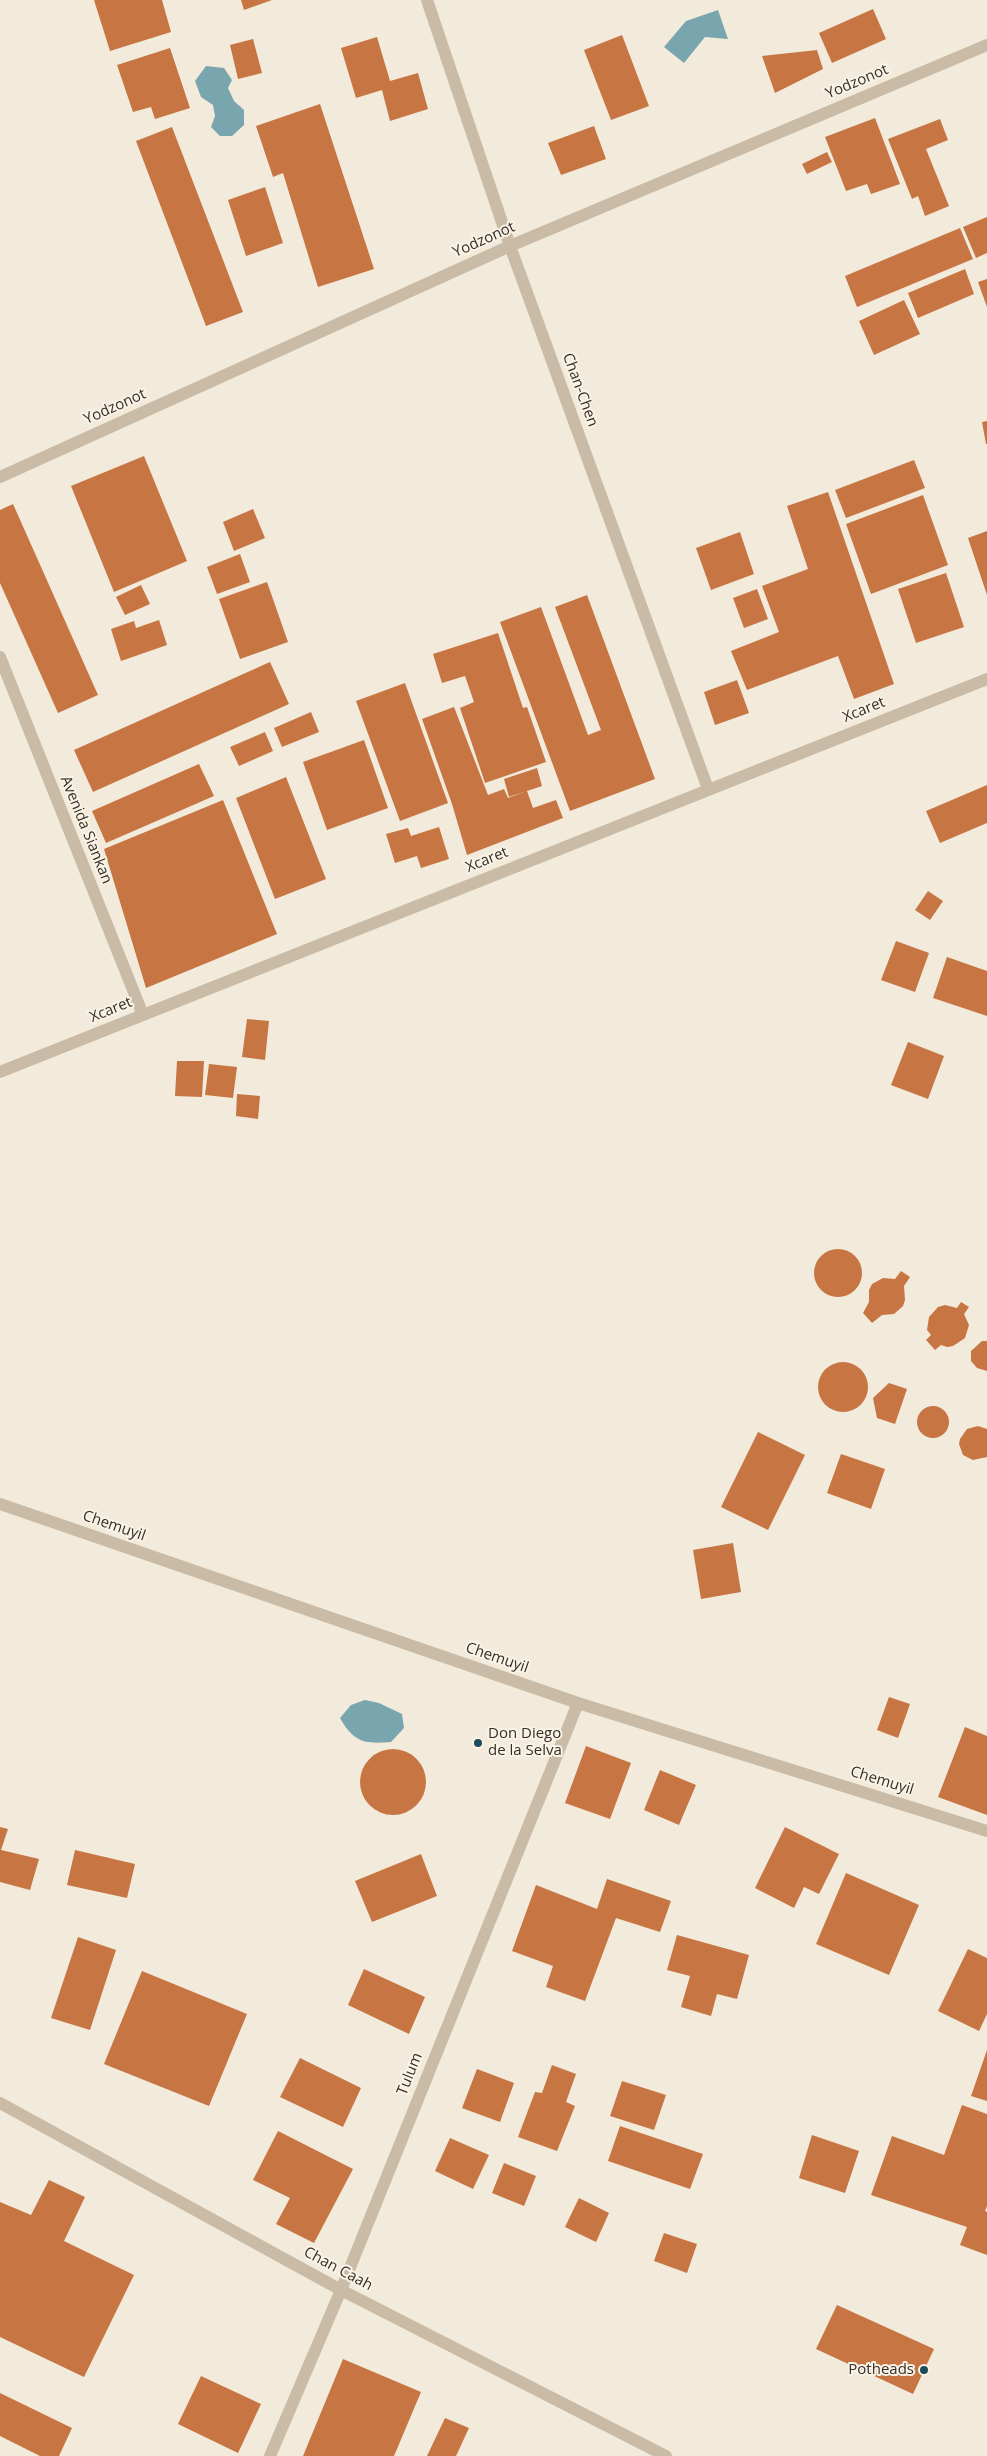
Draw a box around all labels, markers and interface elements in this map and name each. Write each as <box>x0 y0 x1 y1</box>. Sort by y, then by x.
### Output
street label: Yodzonot <box>823 61 891 103</box>
street label: Yodzonot <box>450 218 518 262</box>
street label: Chan-Chen <box>558 351 602 429</box>
street label: Yodzonot <box>81 385 149 429</box>
street label: Xcaret <box>840 693 888 727</box>
street label: Avenida Siankan <box>56 773 116 887</box>
street label: Xcaret <box>463 843 511 877</box>
street label: Xcaret <box>87 993 135 1027</box>
street label: Chemuyil <box>80 1507 148 1545</box>
street label: Chemuyil <box>463 1639 531 1677</box>
place label: Don Diego de la Selva <box>488 1725 562 1760</box>
marker: Don Diego de la Selva <box>472 1737 484 1749</box>
street label: Chemuyil <box>848 1763 916 1799</box>
street label: Tulum <box>393 2050 427 2098</box>
street label: Chan Caah <box>300 2243 376 2295</box>
place label: Potheads <box>848 2361 914 2379</box>
marker: Potheads <box>918 2364 930 2376</box>

